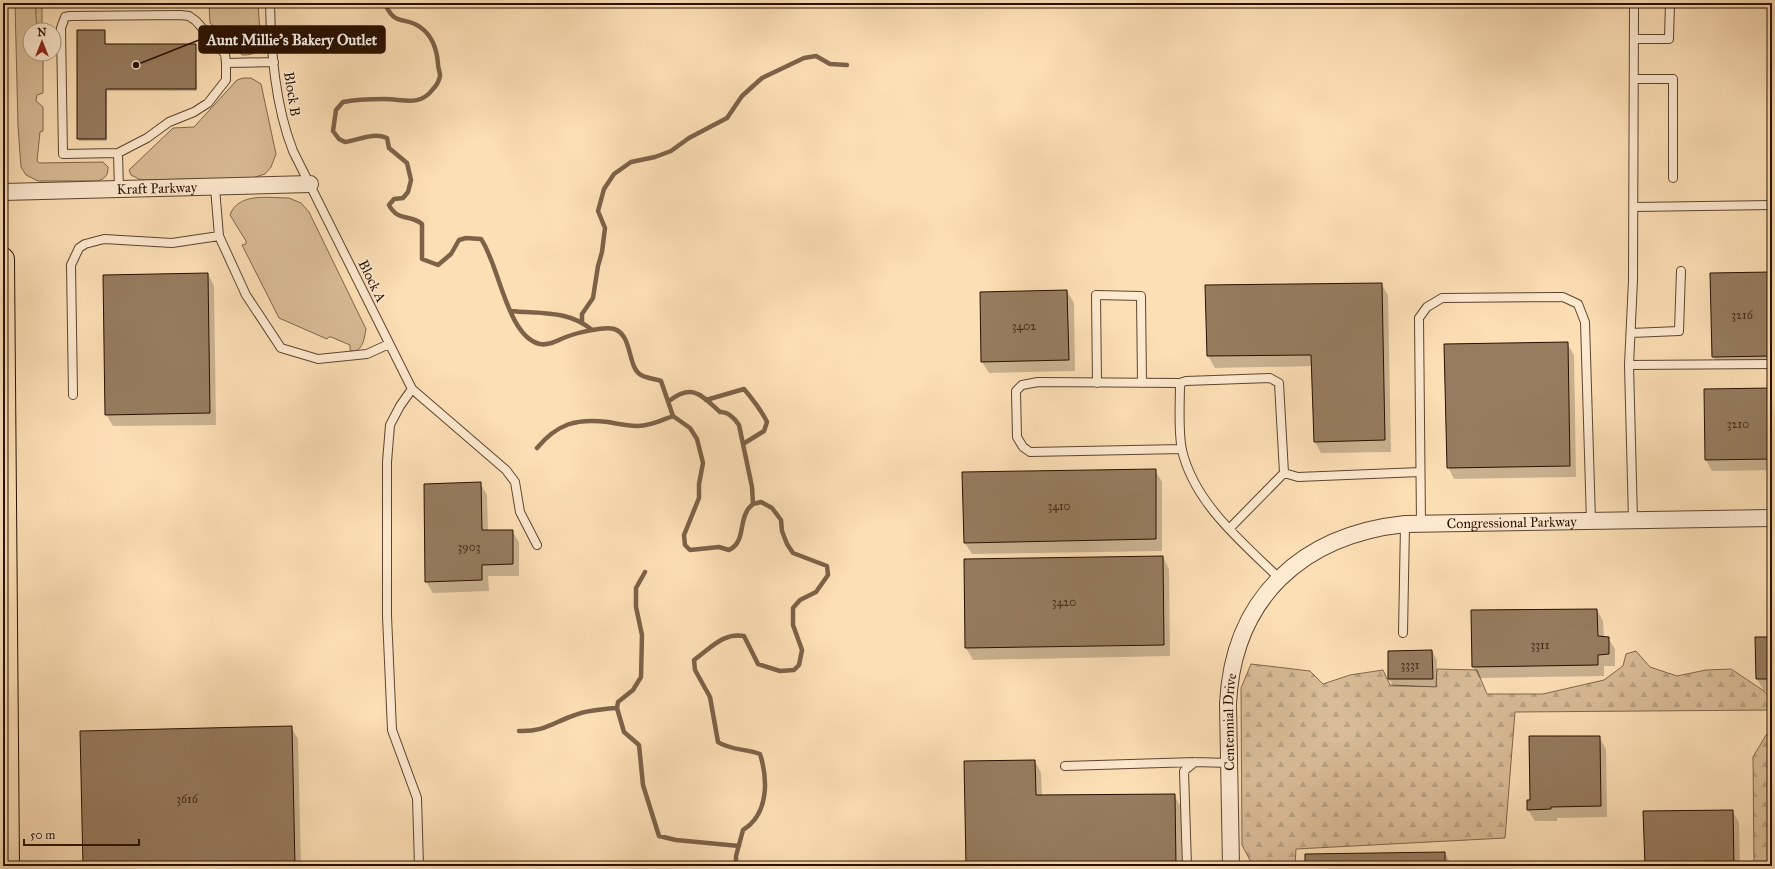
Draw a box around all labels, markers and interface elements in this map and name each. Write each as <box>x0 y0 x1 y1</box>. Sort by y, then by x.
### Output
north arrow <box>22 22 62 62</box>
text: N <box>37 26 47 39</box>
callout: Aunt Millie's Bakery Outlet <box>199 26 385 53</box>
text: Aunt Millie's Bakery Outlet <box>206 31 378 50</box>
street label: Block B <box>280 71 304 117</box>
street label: Kraft Parkway <box>116 178 198 198</box>
street label: Block A <box>354 257 390 305</box>
house number: 3216 <box>1731 308 1754 322</box>
house number: 3402 <box>1012 319 1036 333</box>
house number: 3210 <box>1727 417 1749 431</box>
house number: 3410 <box>1047 499 1071 513</box>
street label: Congressional Parkway <box>1447 513 1577 532</box>
house number: 3903 <box>457 540 481 554</box>
house number: 3420 <box>1052 595 1076 609</box>
house number: 3311 <box>1530 638 1550 652</box>
house number: 3331 <box>1400 658 1420 672</box>
street label: Centennial Drive <box>1219 672 1240 771</box>
house number: 3616 <box>176 792 199 806</box>
scale bar <box>24 821 139 847</box>
text: 50 m <box>30 828 55 842</box>

